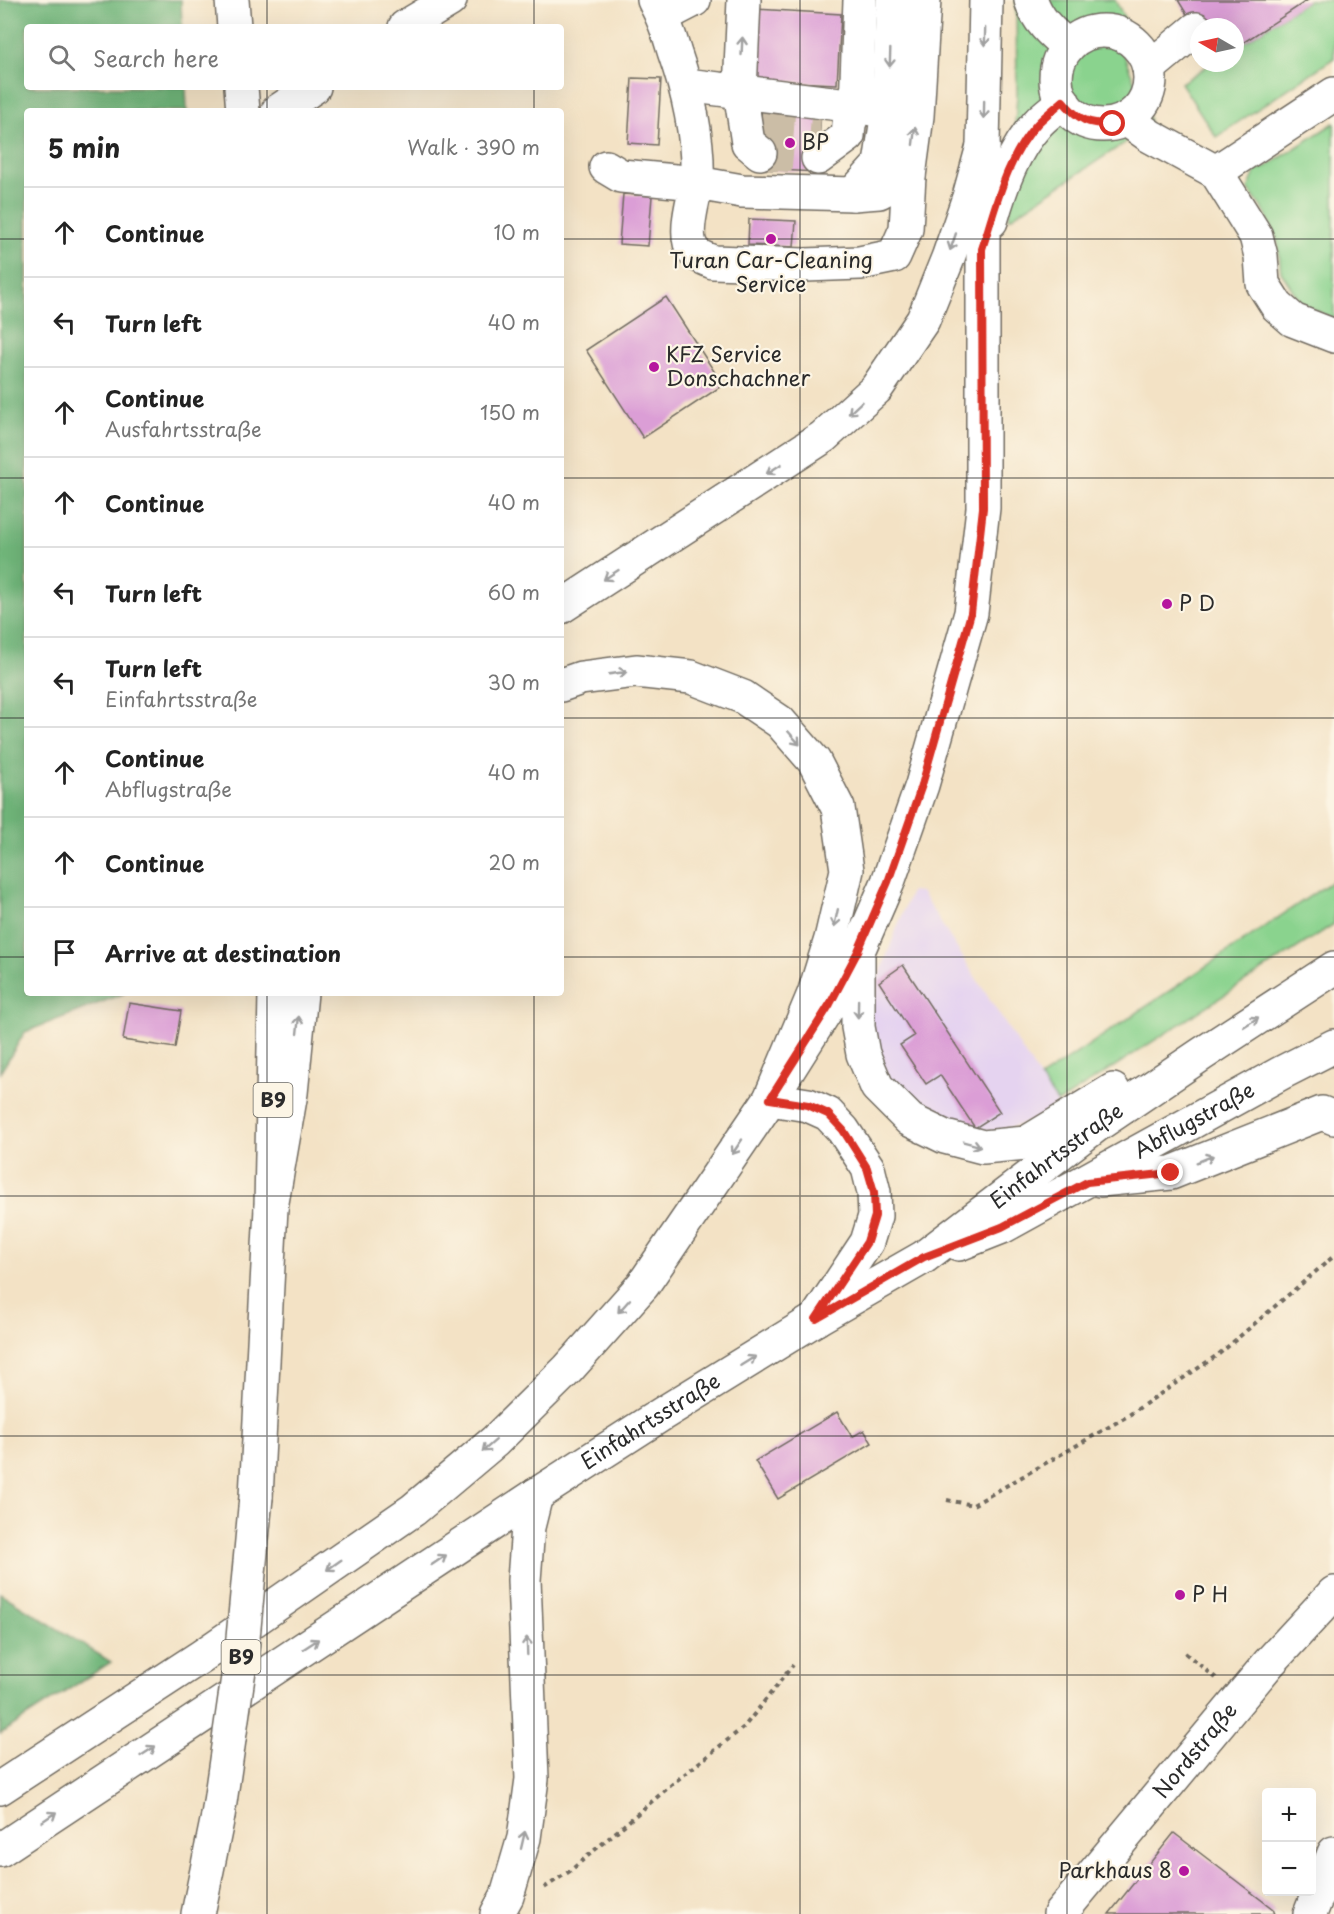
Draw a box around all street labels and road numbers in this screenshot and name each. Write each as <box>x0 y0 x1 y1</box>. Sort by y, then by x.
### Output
street label: Abflugstraße <box>1127 1073 1260 1165</box>
road number: B9 <box>254 1083 292 1117</box>
street label: Einfahrtsstraße <box>982 1094 1129 1216</box>
street label: Einfahrtsstraße <box>573 1364 726 1476</box>
road number: B9 <box>222 1640 260 1674</box>
street label: Nordstraße <box>1144 1695 1244 1805</box>

